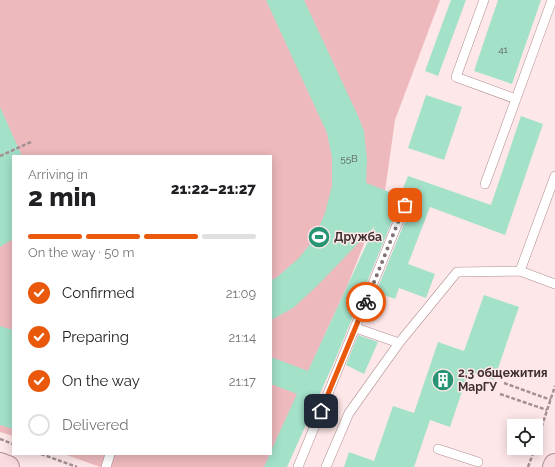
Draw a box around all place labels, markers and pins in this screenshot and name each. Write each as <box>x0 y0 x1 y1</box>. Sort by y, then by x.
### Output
pin <box>388 188 422 222</box>
sports icon: Дружба <box>306 224 332 250</box>
place label: Дружба <box>334 230 382 244</box>
place label: 2,3 общежития МарГУ <box>458 366 548 394</box>
building icon: 2,3 общежития МарГУ <box>430 367 456 393</box>
pin <box>304 394 338 428</box>

